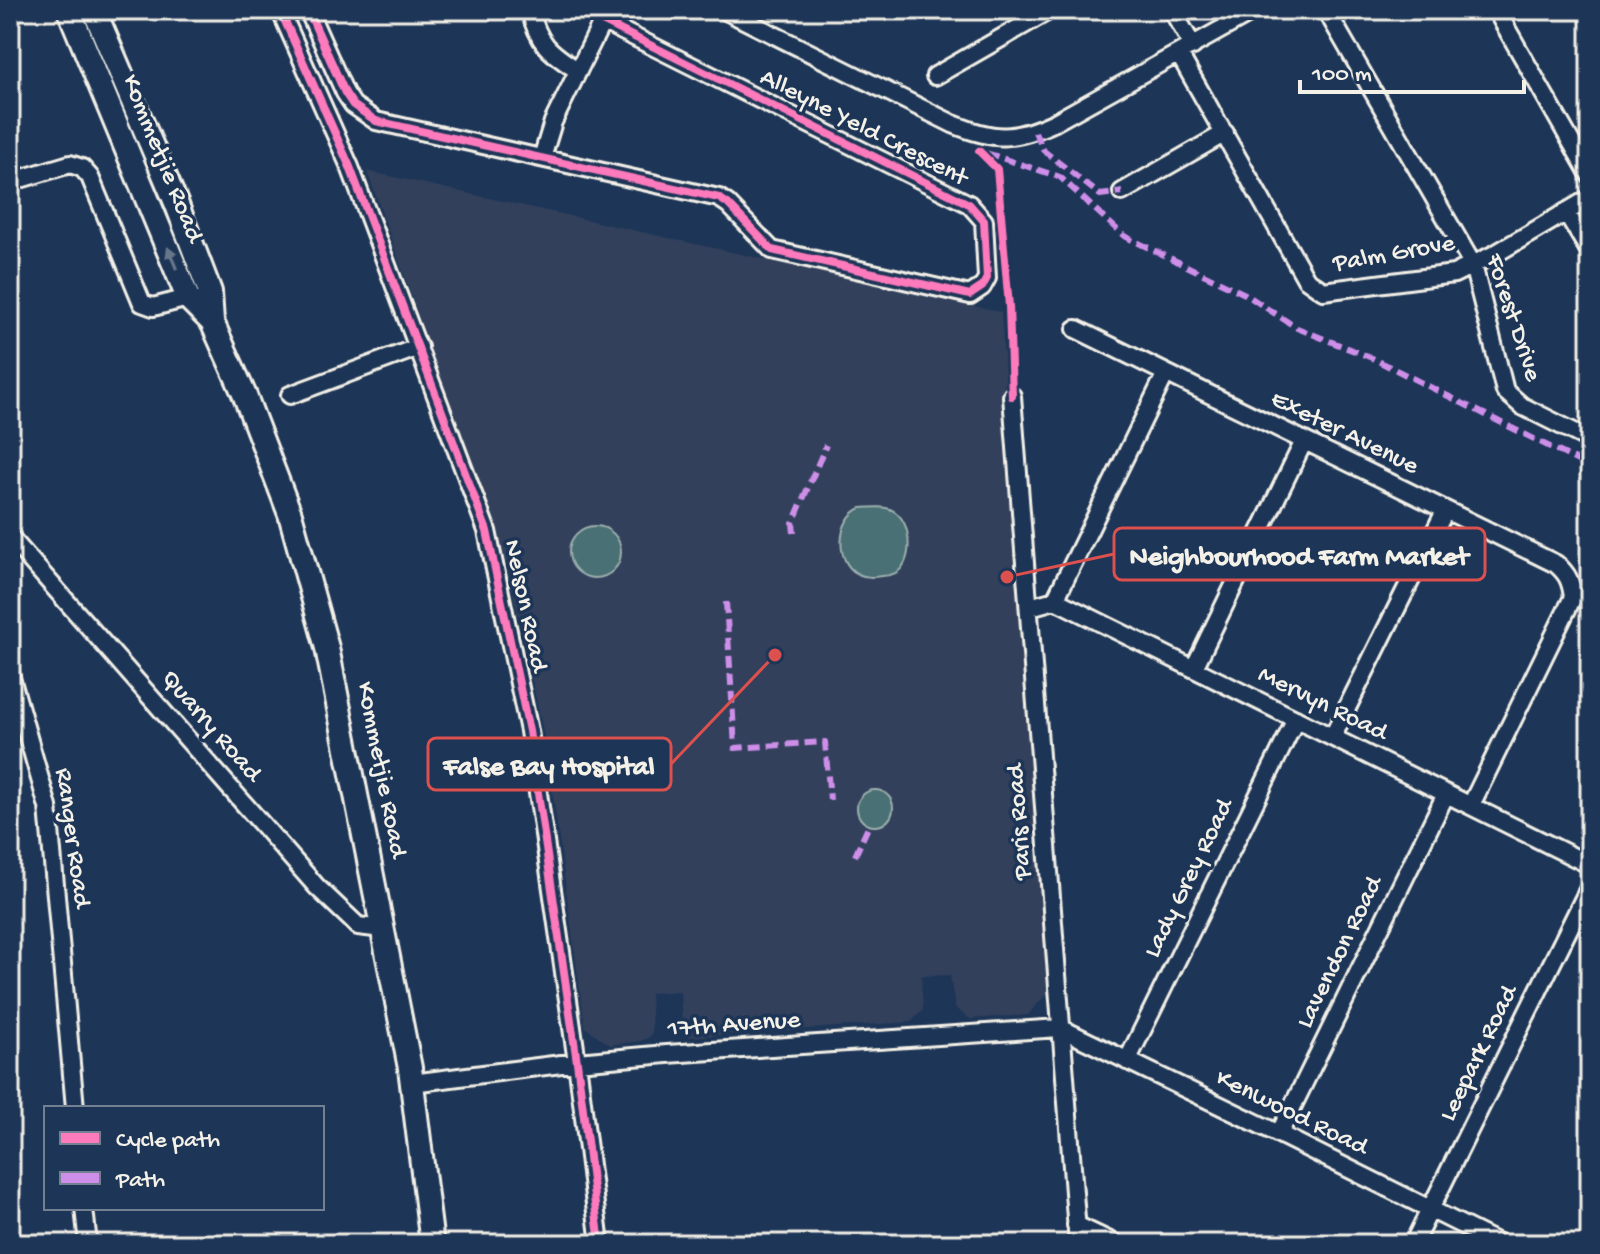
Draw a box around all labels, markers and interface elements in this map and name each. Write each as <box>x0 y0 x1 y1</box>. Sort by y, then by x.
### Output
scale bar <box>1300 44 1524 94</box>
text: 100 m <box>1311 61 1372 90</box>
street label: Alleyne Yeld Crescent <box>754 63 974 196</box>
street label: Kommetjie Road <box>113 71 209 249</box>
street label: Palm Grove <box>1330 229 1458 281</box>
one-way arrow <box>165 246 178 270</box>
street label: Forest Drive <box>1476 249 1547 386</box>
street label: Exeter Avenue <box>1265 385 1424 483</box>
callout: Neighbourhood Farm Market <box>1114 528 1485 580</box>
street label: Nelson Road <box>495 537 554 677</box>
text: Neighbourhood Farm Market <box>1130 542 1471 575</box>
street label: Mervyn Road <box>1252 660 1393 750</box>
street label: Quarry Road <box>153 665 268 791</box>
street label: Kommetjie Road <box>348 680 413 862</box>
callout: False Bay Hospital <box>428 738 671 790</box>
text: False Bay Hospital <box>442 752 655 785</box>
street label: Paris Road <box>1001 761 1041 882</box>
street label: Ranger Road <box>46 766 96 912</box>
street label: Lady Grey Road <box>1138 793 1243 964</box>
street label: Lavendon Road <box>1291 870 1392 1034</box>
street label: Leepark Road <box>1434 979 1527 1127</box>
street label: 17th Avenue <box>666 1006 802 1046</box>
street label: Kenwood Road <box>1210 1064 1374 1165</box>
legend <box>44 1106 324 1210</box>
text: Cycle path <box>116 1127 220 1156</box>
text: Path <box>115 1167 165 1196</box>

